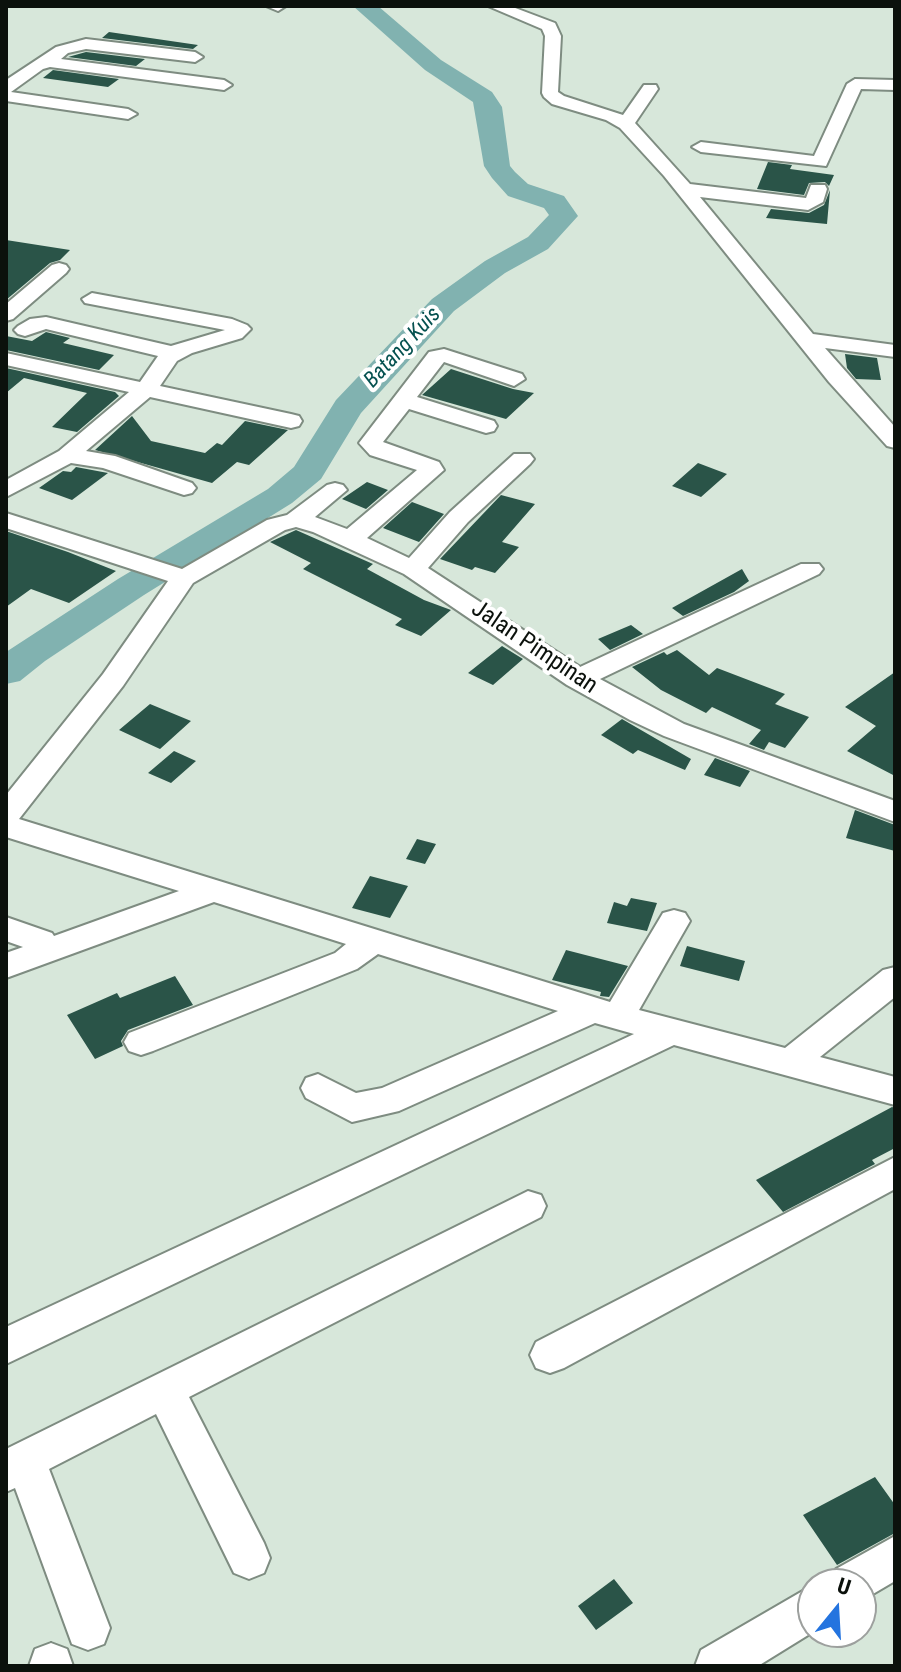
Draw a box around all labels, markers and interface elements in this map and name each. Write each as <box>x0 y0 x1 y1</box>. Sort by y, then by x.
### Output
water label: Batang Kuis <box>359 302 447 394</box>
street label: Jalan Pimpinan <box>465 595 603 701</box>
north arrow <box>797 1568 877 1648</box>
text: U <box>834 1573 854 1600</box>

